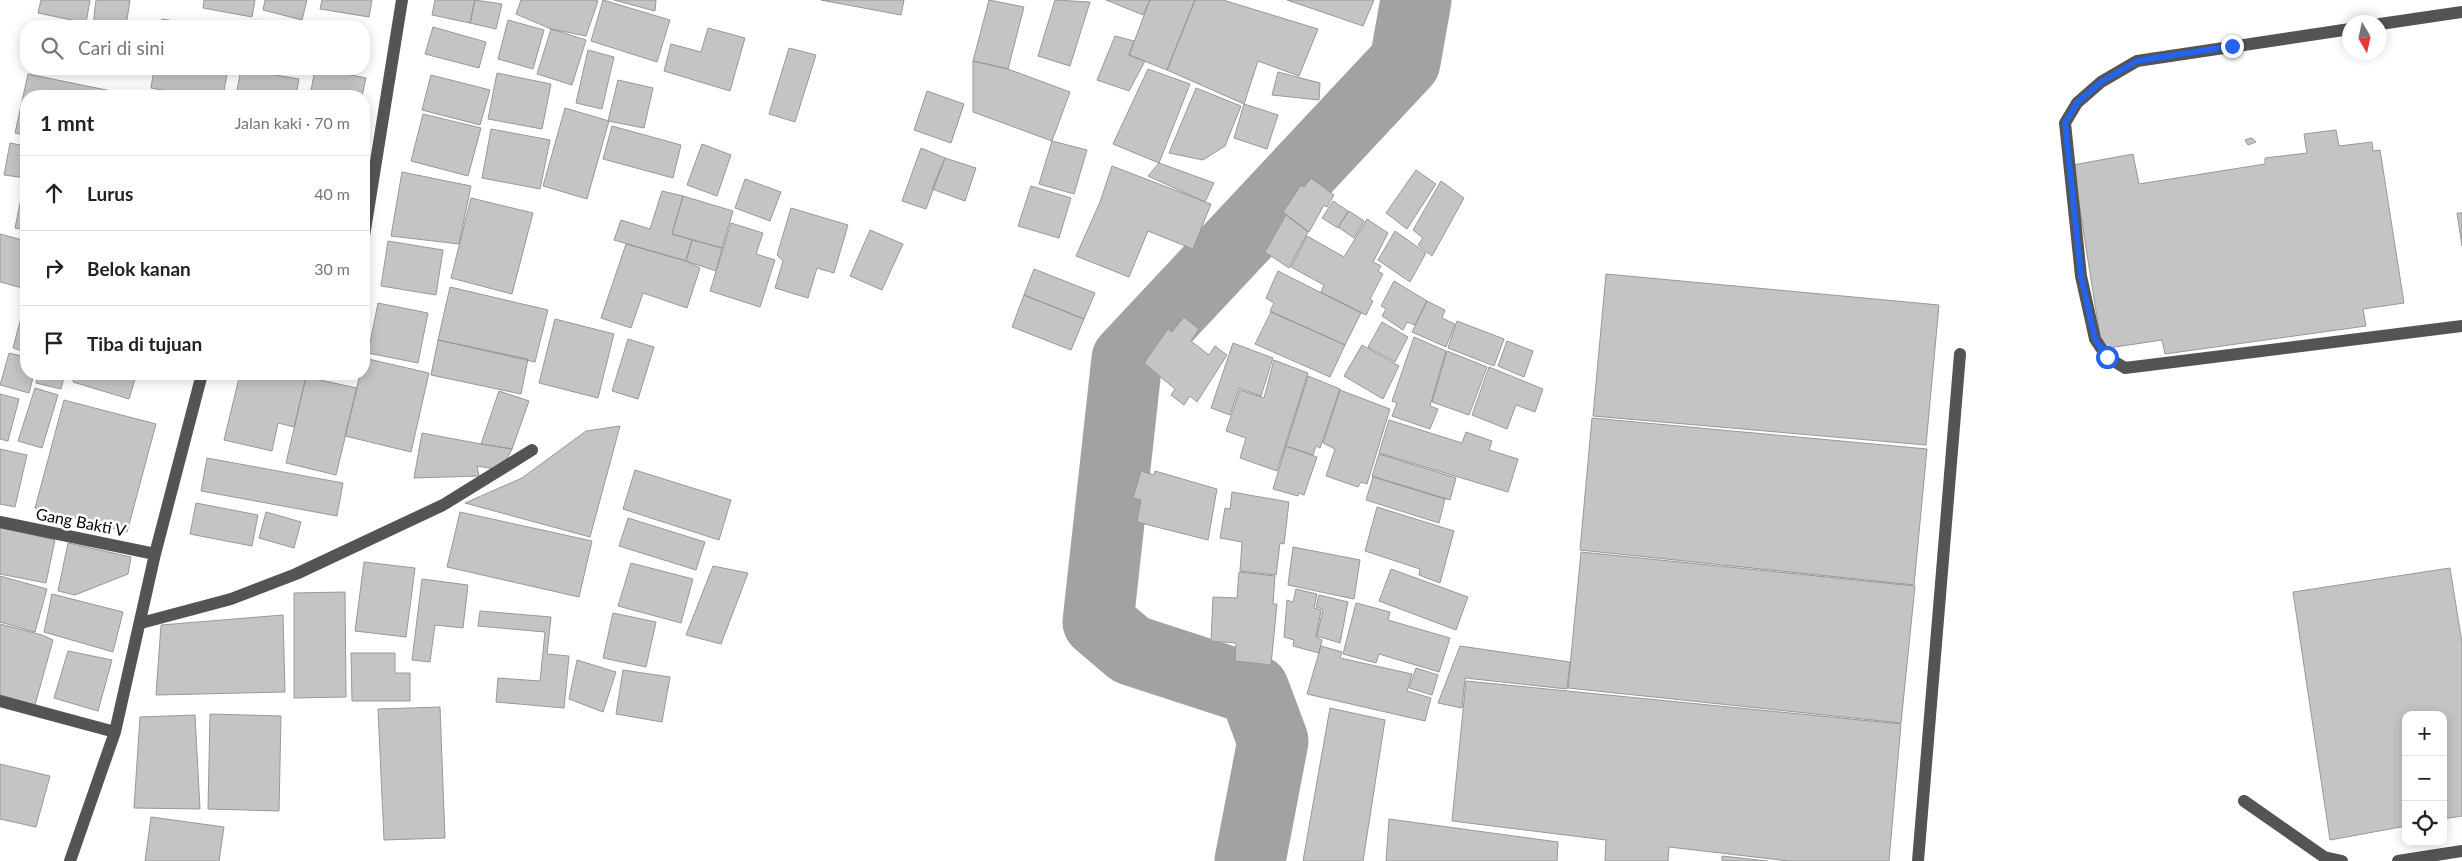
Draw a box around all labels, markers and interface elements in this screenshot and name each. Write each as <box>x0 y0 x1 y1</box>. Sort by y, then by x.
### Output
north arrow <box>2342 15 2387 60</box>
search box <box>20 20 370 75</box>
icon: search <box>38 34 66 62</box>
route end <box>2221 35 2244 58</box>
text: Cari di sini <box>78 36 165 59</box>
text: 1 mnt <box>40 110 94 135</box>
text: Jalan kaki · 70 m <box>235 113 350 132</box>
icon: ahead <box>40 179 68 207</box>
text: Lurus <box>87 182 133 205</box>
text: 40 m <box>314 184 350 203</box>
icon: right <box>40 254 68 282</box>
text: Belok kanan <box>87 257 191 280</box>
text: 30 m <box>314 259 350 278</box>
icon: arrive <box>40 329 68 357</box>
text: Tiba di tujuan <box>87 332 202 355</box>
route start <box>2096 346 2119 369</box>
street label: Gang Bakti V <box>34 503 128 540</box>
map controls <box>2402 711 2447 846</box>
button: + <box>2402 711 2447 756</box>
button: − <box>2402 756 2447 801</box>
button: locate <box>2402 801 2447 846</box>

